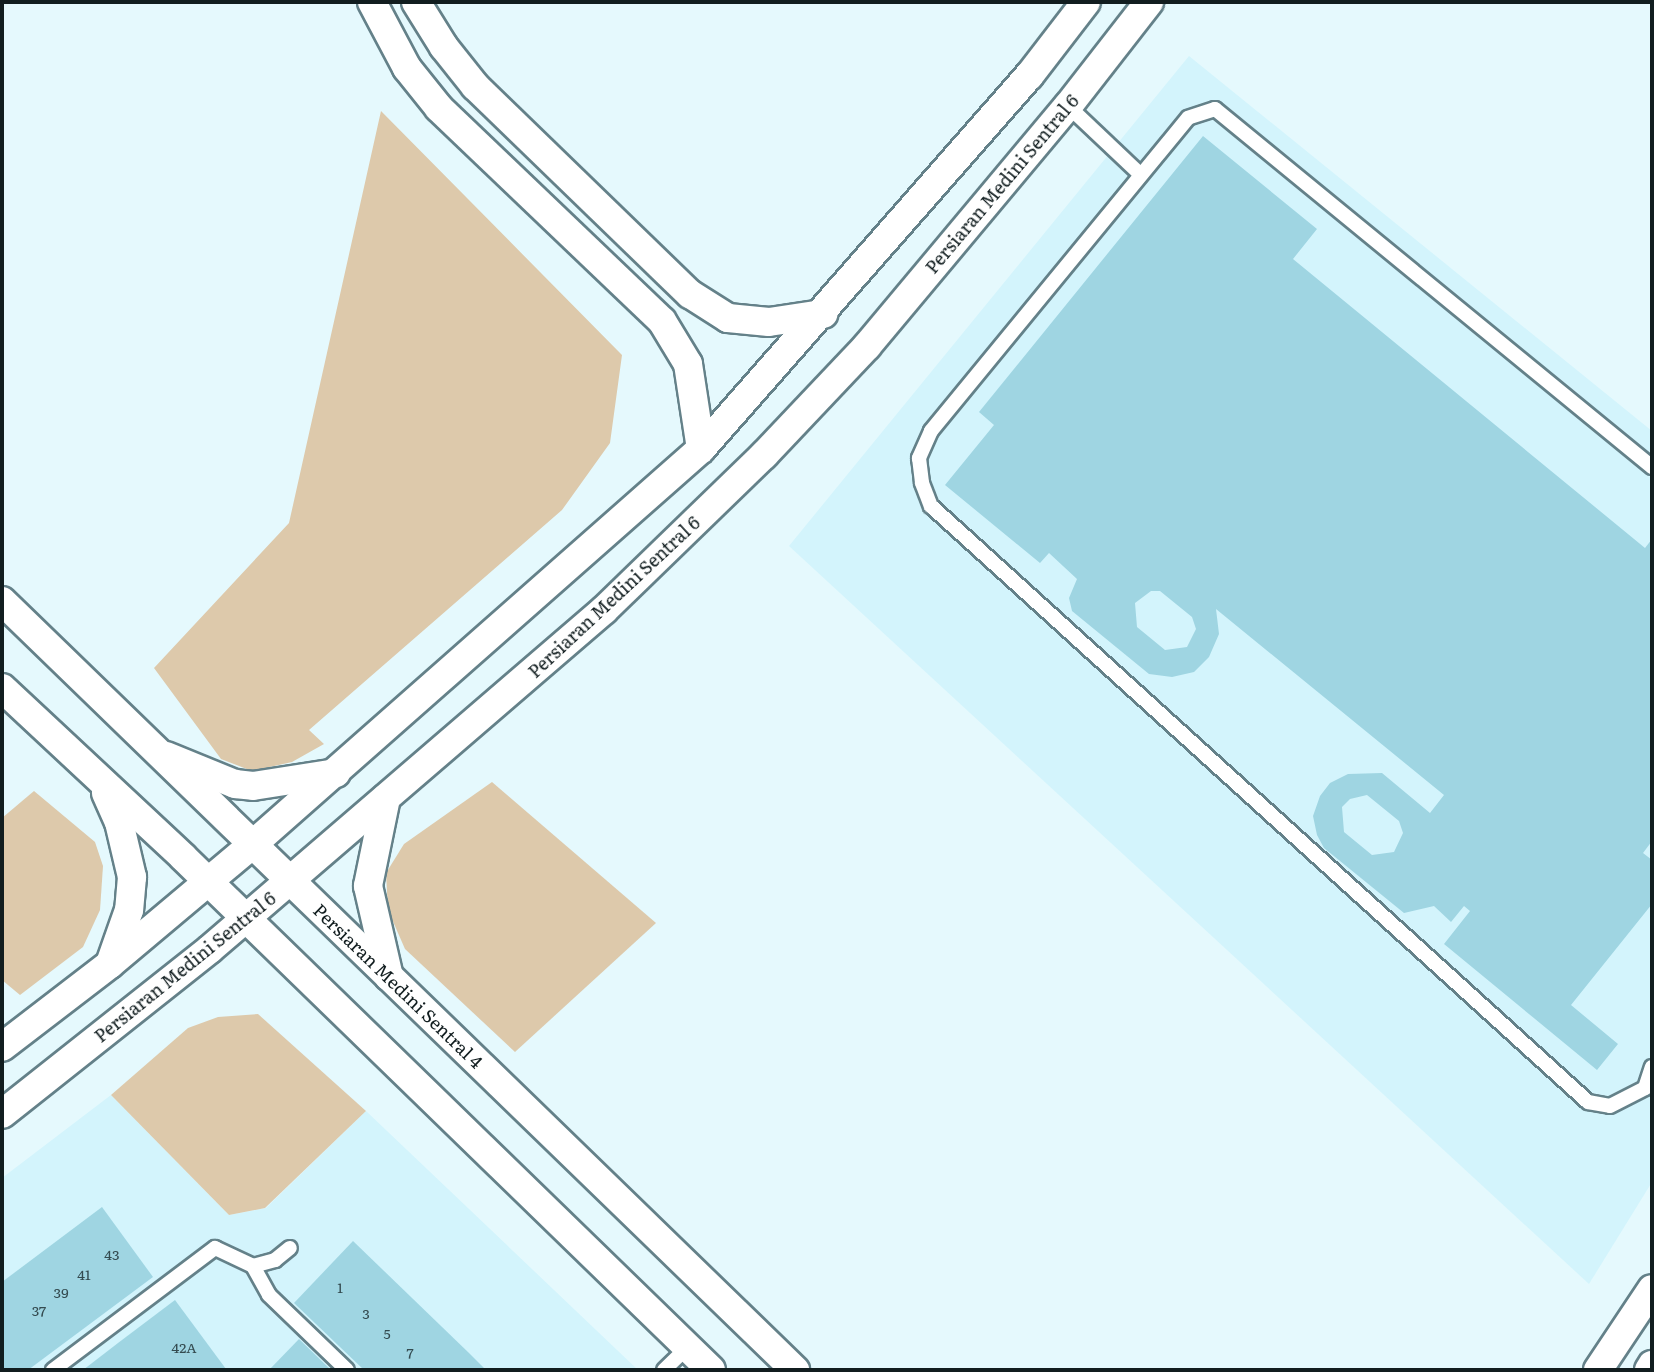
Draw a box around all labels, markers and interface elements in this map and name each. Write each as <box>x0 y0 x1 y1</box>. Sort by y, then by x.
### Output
street label: Persiaran Medini Sentral 6 <box>921 90 1083 278</box>
street label: Persiaran Medini Sentral 6 <box>524 512 704 682</box>
street label: Persiaran Medini Sentral 6 <box>90 887 280 1047</box>
street label: Persiaran Medini Sentral 4 <box>309 899 487 1073</box>
house number: 43 <box>104 1246 120 1262</box>
house number: 41 <box>77 1266 91 1282</box>
house number: 1 <box>337 1279 343 1295</box>
house number: 39 <box>54 1284 68 1300</box>
house number: 37 <box>32 1302 46 1318</box>
house number: 3 <box>362 1305 370 1321</box>
house number: 5 <box>383 1325 391 1341</box>
house number: 42A <box>171 1339 197 1355</box>
house number: 7 <box>406 1344 414 1360</box>

